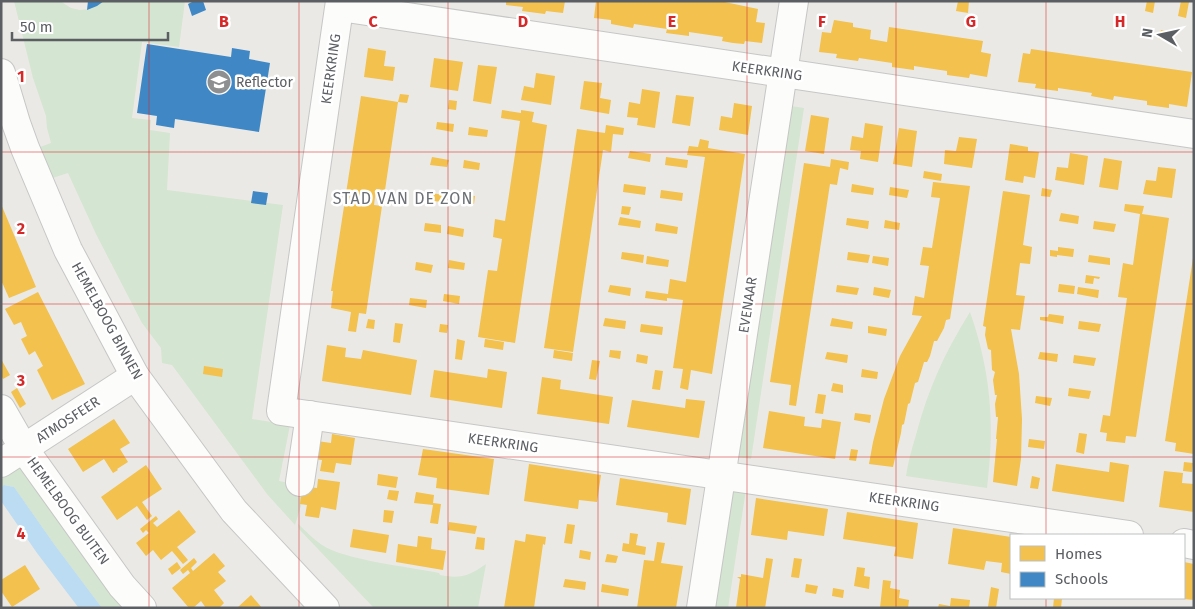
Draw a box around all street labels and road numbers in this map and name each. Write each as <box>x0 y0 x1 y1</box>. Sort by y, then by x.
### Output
street label: KEERKRING <box>318 33 344 105</box>
street label: KEERKRING <box>731 58 803 84</box>
street label: HEMELBOOG BINNEN <box>68 259 146 383</box>
street label: EVENAAR <box>735 275 761 334</box>
street label: ATMOSFEER <box>33 393 104 447</box>
street label: KEERKRING <box>467 430 539 456</box>
street label: HEMELBOOG BUITEN <box>23 454 113 568</box>
street label: KEERKRING <box>868 489 940 515</box>

